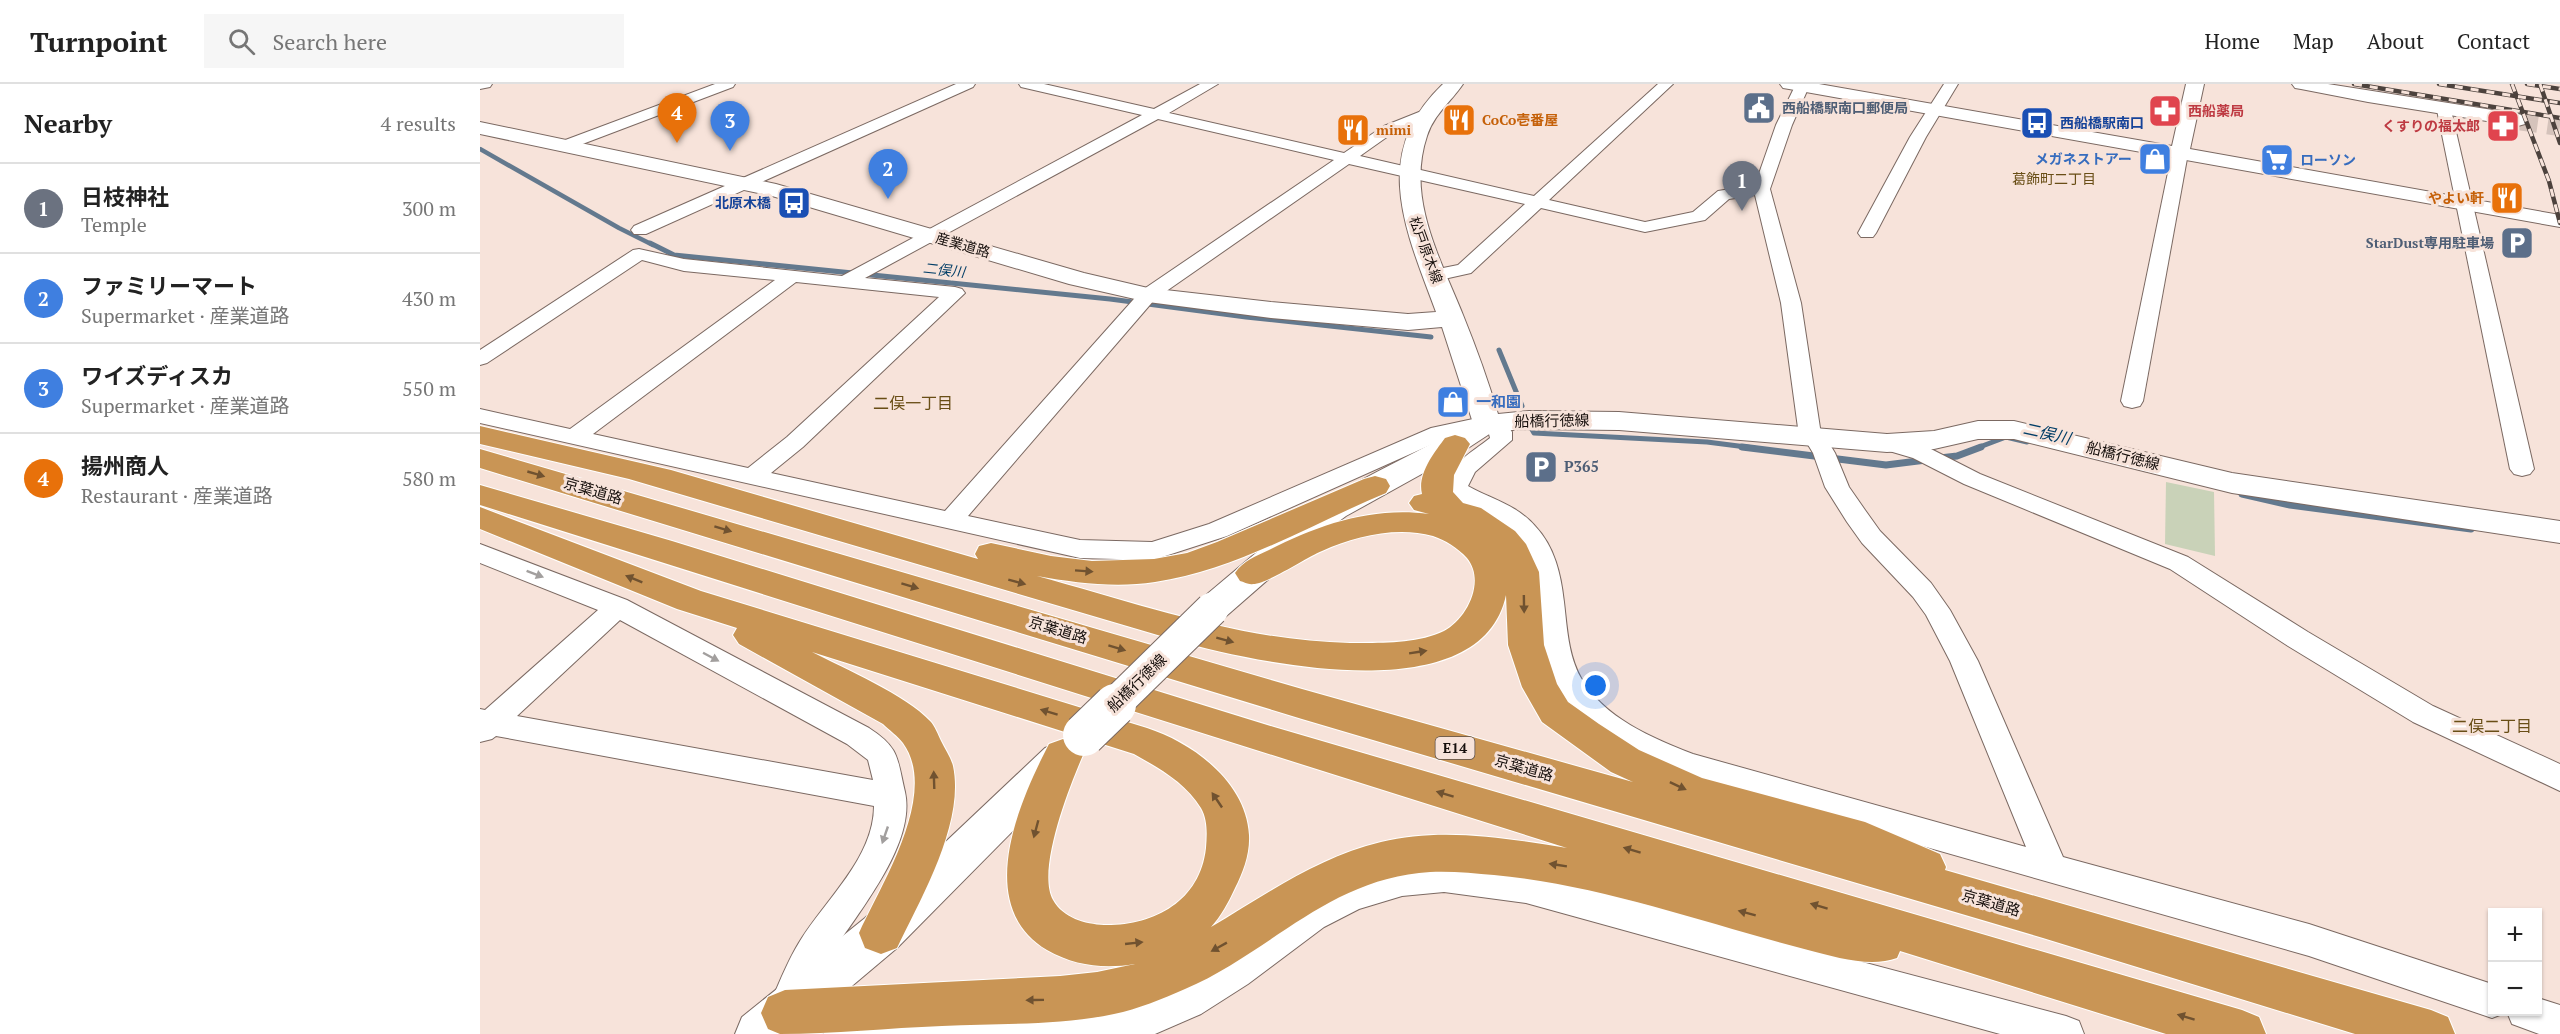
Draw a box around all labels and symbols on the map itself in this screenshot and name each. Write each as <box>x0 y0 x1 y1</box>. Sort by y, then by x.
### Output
public building icon: 西船橋駅南口郵便局 <box>1741 90 1777 126</box>
pharmacy icon: 西船薬局 <box>2147 93 2183 129</box>
pin: 4 <box>658 94 696 143</box>
place label: 西船橋駅南口郵便局 <box>1782 98 1908 117</box>
pin: 3 <box>710 101 750 151</box>
place label: 西船薬局 <box>2188 101 2244 120</box>
restaurant icon: CoCo壱番屋 <box>1441 102 1477 138</box>
bus stop icon: 西船橋駅南口 <box>2019 105 2055 141</box>
pharmacy icon: くすりの福太郎 <box>2485 108 2521 144</box>
place label: CoCo壱番屋 <box>1482 110 1558 129</box>
restaurant icon: mimi <box>1335 112 1371 148</box>
place label: 西船橋駅南口 <box>2060 113 2144 132</box>
place label: くすりの福太郎 <box>2382 116 2480 135</box>
place label: mimi <box>1376 120 1412 139</box>
shop icon: メガネストアー <box>2137 141 2173 177</box>
supermarket icon: ローソン <box>2259 142 2295 178</box>
place label: メガネストアー <box>2035 149 2132 168</box>
pin: 2 <box>868 150 908 199</box>
place label: ローソン <box>2300 150 2356 169</box>
pin: 1 <box>1722 162 1762 211</box>
district label: 葛飾町二丁目 <box>2012 169 2096 188</box>
restaurant icon: やよい軒 <box>2489 180 2525 216</box>
bus stop icon: 北原木橋 <box>776 185 812 221</box>
place label: やよい軒 <box>2428 188 2484 207</box>
place label: 北原木橋 <box>715 193 771 212</box>
street label: 松戸原木線 <box>1406 214 1447 286</box>
parking icon: StarDust専用駐車場 <box>2499 225 2535 261</box>
street label: 産業道路 <box>934 228 993 261</box>
place label: StarDust専用駐車場 <box>2366 233 2494 252</box>
water label: 二俣川 <box>922 258 968 281</box>
shop icon: 一和園 <box>1435 384 1471 420</box>
place label: 一和園 <box>1476 391 1521 411</box>
district label: 二俣一丁目 <box>873 392 953 414</box>
street label: 船橋行徳線 <box>1514 409 1590 431</box>
water label: 二俣川 <box>2021 417 2075 450</box>
street label: 船橋行徳線 <box>2084 436 2162 474</box>
parking icon: P365 <box>1523 449 1559 485</box>
place label: P365 <box>1564 456 1599 476</box>
one-way arrow <box>527 470 545 479</box>
street label: 京葉道路 <box>562 472 625 508</box>
one-way arrow <box>714 525 732 534</box>
one-way arrow <box>1075 566 1094 575</box>
one-way arrow <box>526 569 544 579</box>
one-way arrow <box>625 574 643 583</box>
one-way arrow <box>1008 578 1026 587</box>
one-way arrow <box>901 582 919 591</box>
one-way arrow <box>1519 595 1529 614</box>
street label: 京葉道路 <box>1027 611 1090 647</box>
one-way arrow <box>1216 635 1234 645</box>
one-way arrow <box>1108 644 1126 653</box>
one-way arrow <box>1409 647 1428 656</box>
street label: 船橋行徳線 <box>1102 649 1170 716</box>
one-way arrow <box>703 652 720 662</box>
your location <box>1581 671 1610 700</box>
one-way arrow <box>1039 707 1057 716</box>
district label: 二俣二丁目 <box>2452 715 2532 737</box>
road number: E14 <box>1436 737 1474 759</box>
street label: 京葉道路 <box>1493 749 1556 785</box>
one-way arrow <box>929 770 938 789</box>
one-way arrow <box>1669 781 1686 790</box>
one-way arrow <box>1436 789 1454 798</box>
one-way arrow <box>1211 792 1223 808</box>
one-way arrow <box>1031 820 1041 838</box>
one-way arrow <box>879 826 889 844</box>
one-way arrow <box>1623 845 1641 854</box>
one-way arrow <box>1548 861 1567 870</box>
street label: 京葉道路 <box>1960 884 2023 920</box>
one-way arrow <box>1810 901 1828 910</box>
one-way arrow <box>1738 908 1756 917</box>
one-way arrow <box>1125 939 1144 948</box>
one-way arrow <box>1211 942 1228 952</box>
one-way arrow <box>1025 995 1044 1005</box>
one-way arrow <box>2177 1012 2195 1021</box>

